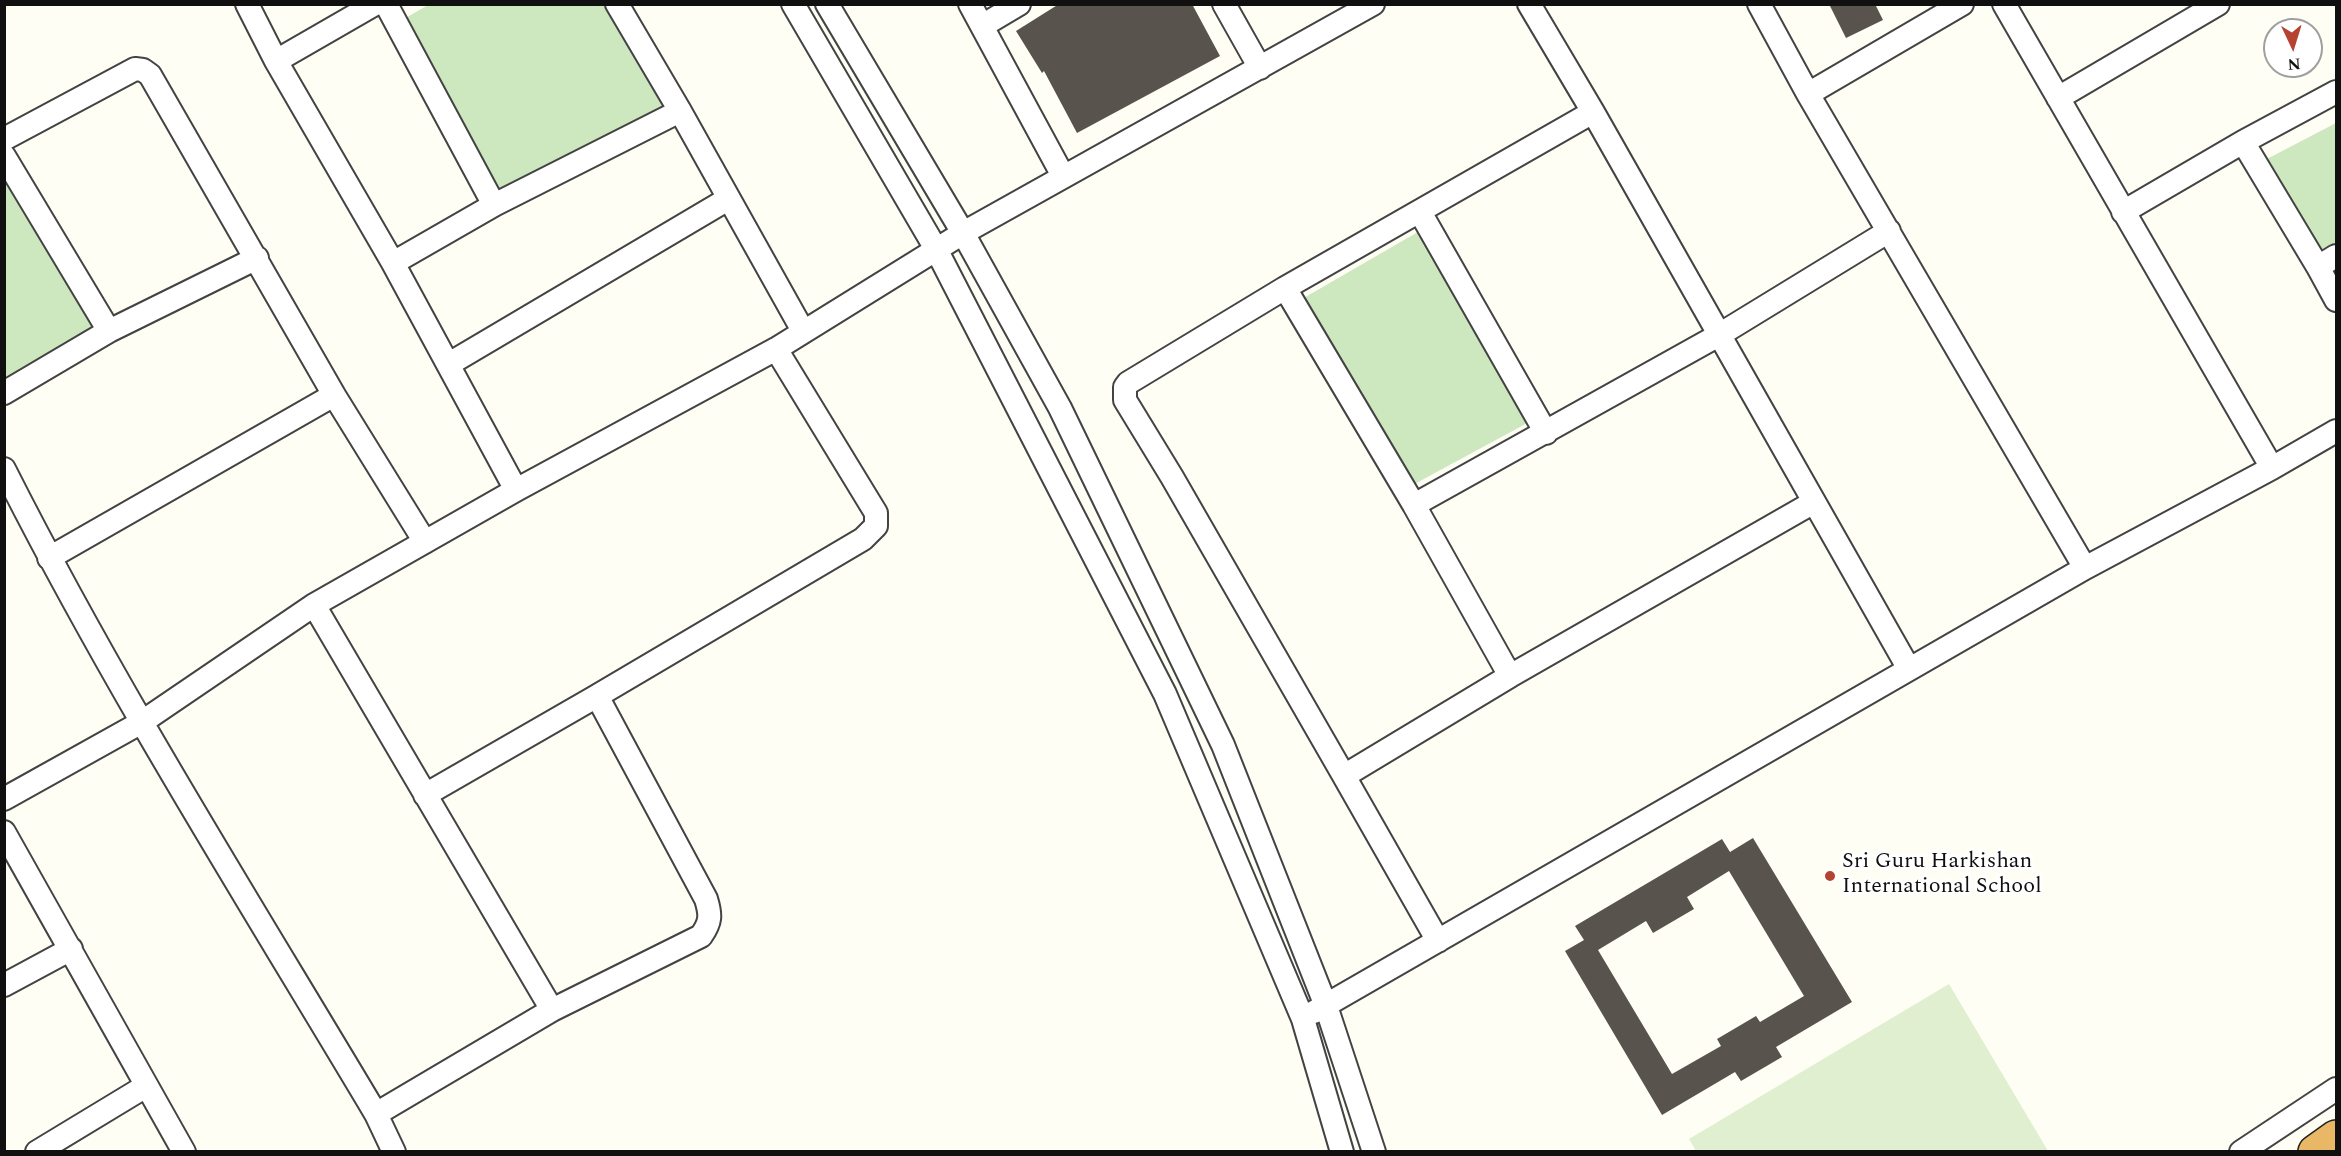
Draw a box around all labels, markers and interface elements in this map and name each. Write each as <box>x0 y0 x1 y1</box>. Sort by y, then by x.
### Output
north arrow <box>2263 18 2323 78</box>
text: N <box>2287 52 2301 76</box>
place label: Sri Guru Harkishan International School <box>1842 850 2042 902</box>
marker: Sri Guru Harkishan International School <box>1823 869 1837 883</box>

